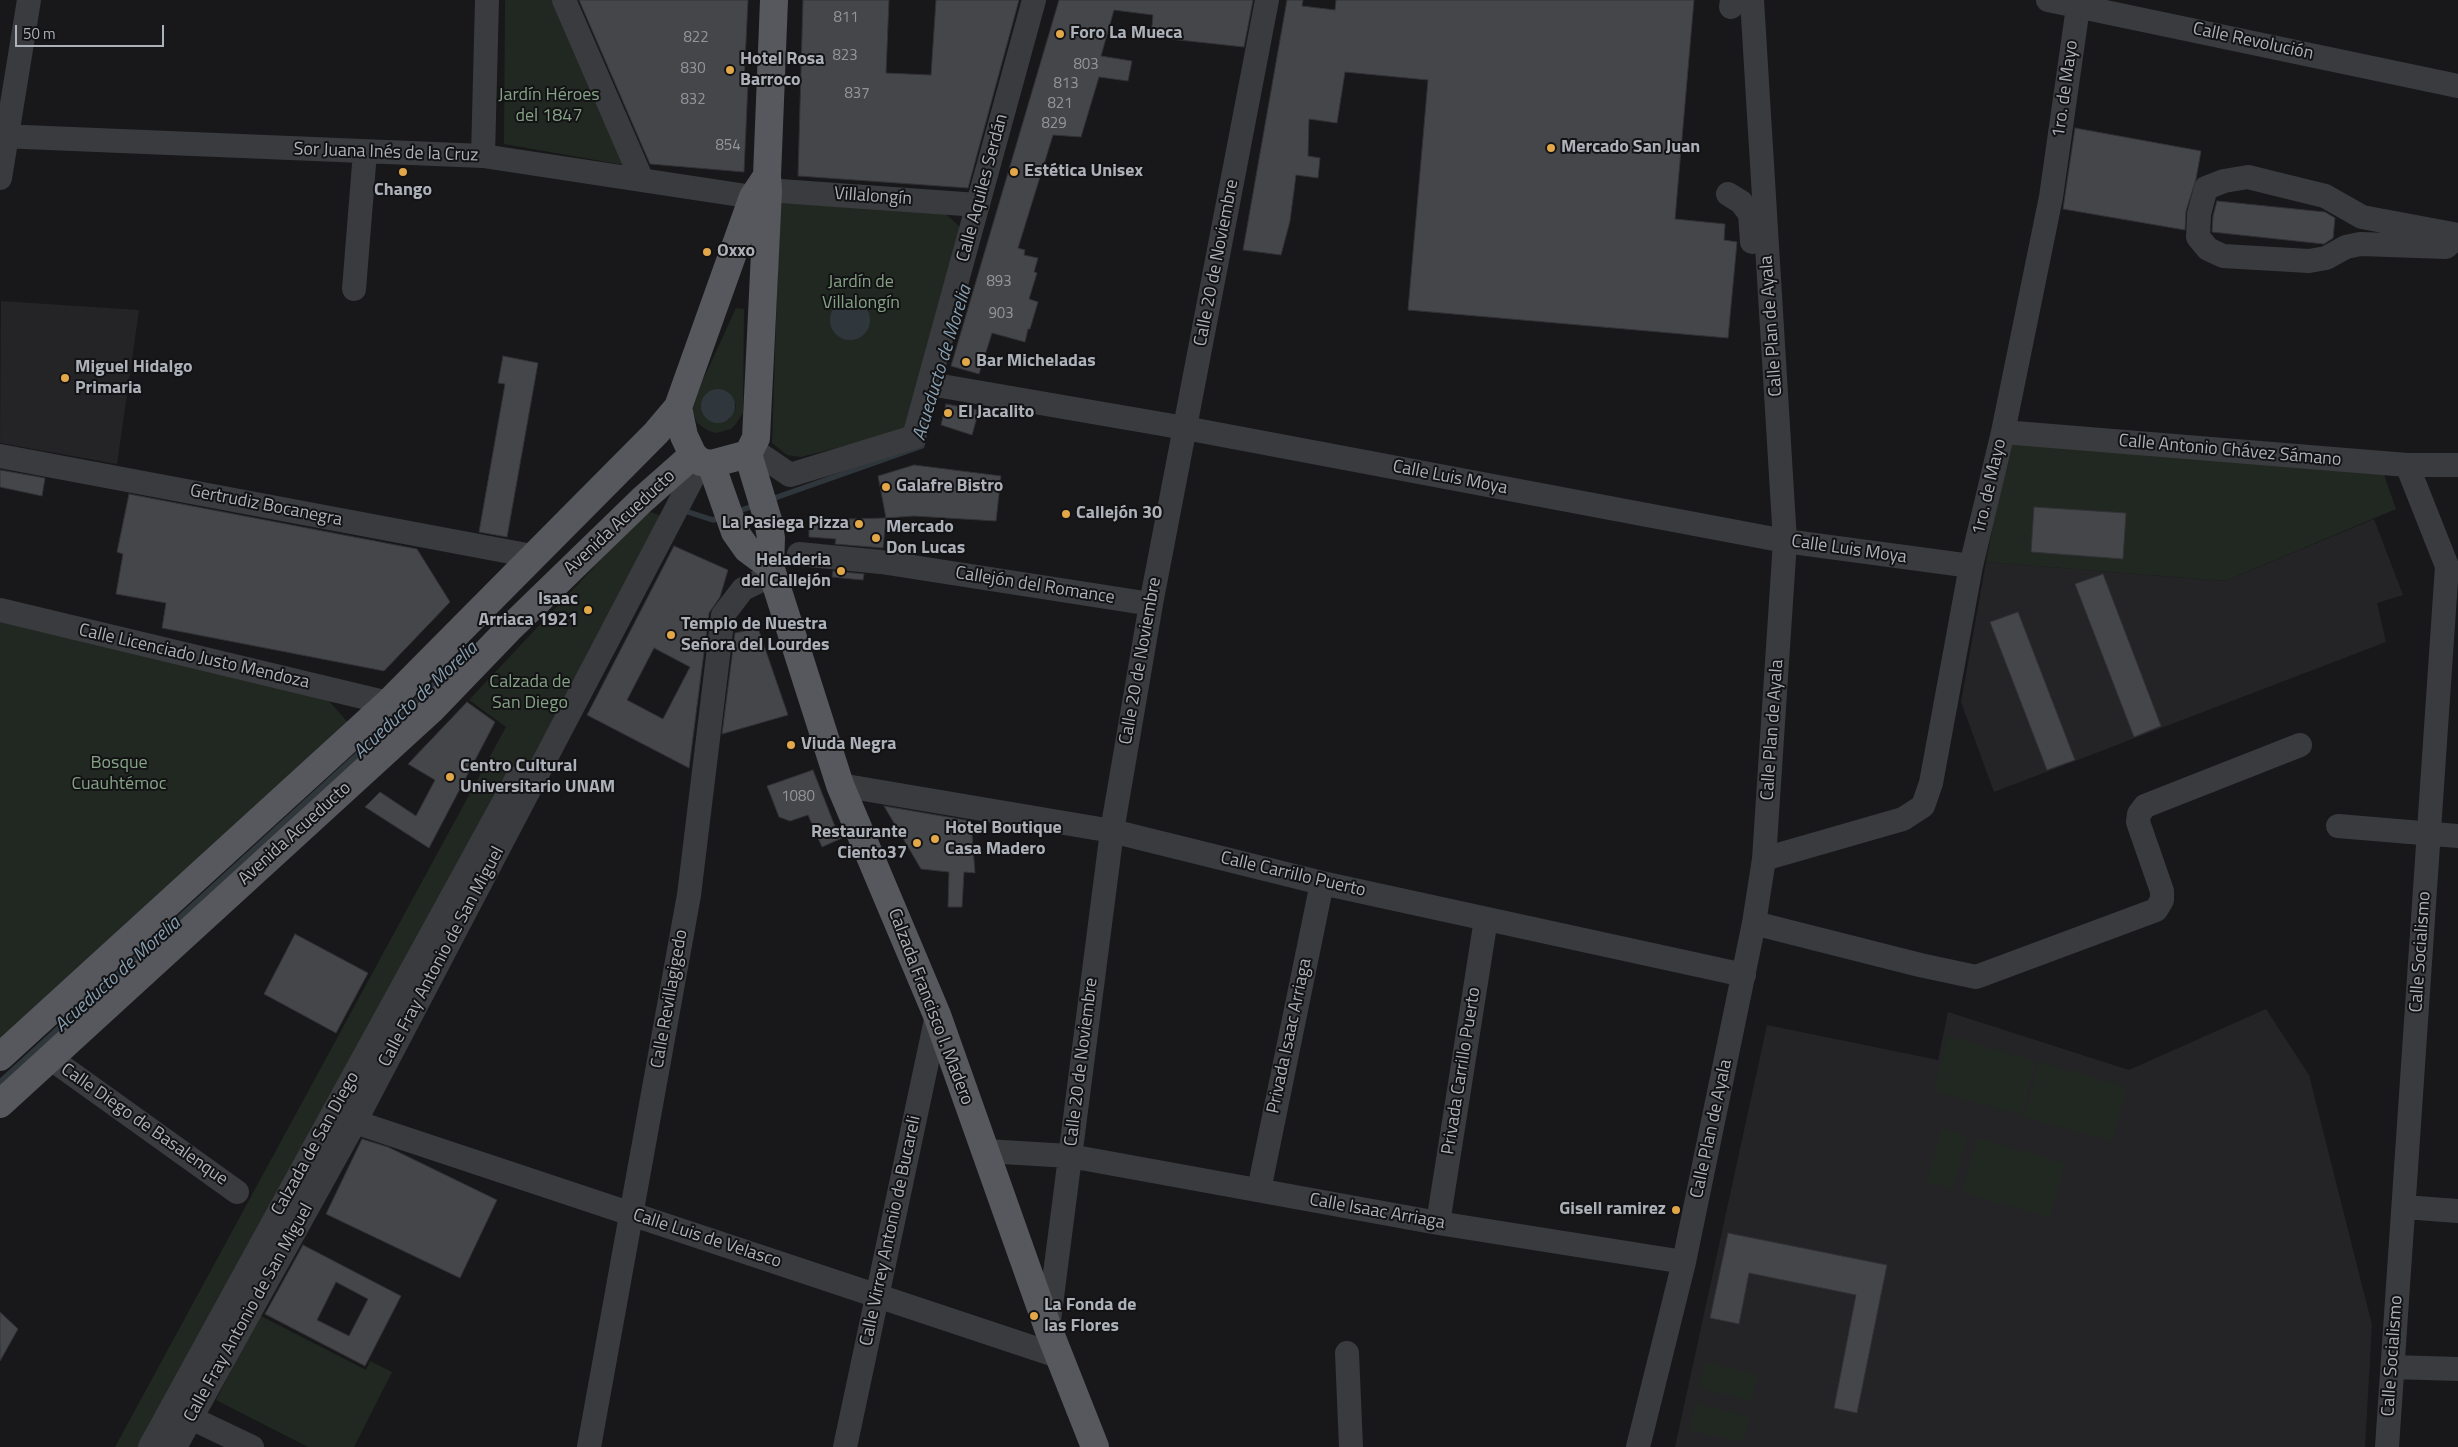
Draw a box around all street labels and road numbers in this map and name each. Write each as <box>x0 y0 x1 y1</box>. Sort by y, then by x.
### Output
street label: Calle Revolución <box>2191 19 2315 65</box>
street label: 1ro. de Mayo <box>2048 39 2084 139</box>
street label: Calle Aquiles Serdán <box>953 112 1013 264</box>
street label: Sor Juana Inés de la Cruz <box>293 139 479 167</box>
street label: Calle 20 de Noviembre <box>1190 178 1244 348</box>
street label: Villalongín <box>833 184 913 210</box>
street label: Calle Plan de Ayala <box>1756 255 1788 397</box>
street label: Calle Antonio Chávez Sámano <box>2118 430 2342 472</box>
street label: 1ro. de Mayo <box>1968 437 2012 537</box>
street label: Calle Luis Moya <box>1391 456 1509 500</box>
street label: Avenida Acueducto <box>560 466 680 580</box>
street label: Gertrudiz Bocanegra <box>188 481 344 531</box>
street label: Calle Luis Moya <box>1790 531 1908 569</box>
street label: Callejón del Romance <box>954 563 1116 609</box>
street label: Calle 20 de Noviembre <box>1116 576 1166 746</box>
street label: Calle Licenciado Justo Mendoza <box>77 620 311 694</box>
street label: Calle Plan de Ayala <box>1757 659 1789 801</box>
street label: Avenida Acueducto <box>234 778 356 890</box>
street label: Calle Fray Antonio de San Miguel <box>375 843 509 1071</box>
street label: Calle Carrillo Puerto <box>1218 848 1368 902</box>
street label: Calle Socialismo <box>2406 891 2436 1013</box>
street label: Calzada Francisco I. Madero <box>883 906 977 1108</box>
street label: Calle Revillagigedo <box>647 928 693 1070</box>
street label: Privada Isaac Arriaga <box>1263 957 1317 1115</box>
street label: Calle 20 de Noviembre <box>1061 977 1103 1147</box>
street label: Privada Carrillo Puerto <box>1438 986 1486 1156</box>
street label: Calle Plan de Ayala <box>1687 1058 1737 1200</box>
street label: Calle Diego de Basalenque <box>56 1059 232 1191</box>
street label: Calzada de San Diego <box>268 1068 364 1220</box>
street label: Calle Virrey Antonio de Bucareli <box>856 1114 926 1348</box>
street label: Calle Isaac Arriaga <box>1308 1189 1446 1235</box>
street label: Calle Fray Antonio de San Miguel <box>180 1200 318 1426</box>
street label: Calle Luis de Velasco <box>630 1205 784 1273</box>
street label: Calle Socialismo <box>2378 1295 2408 1417</box>

